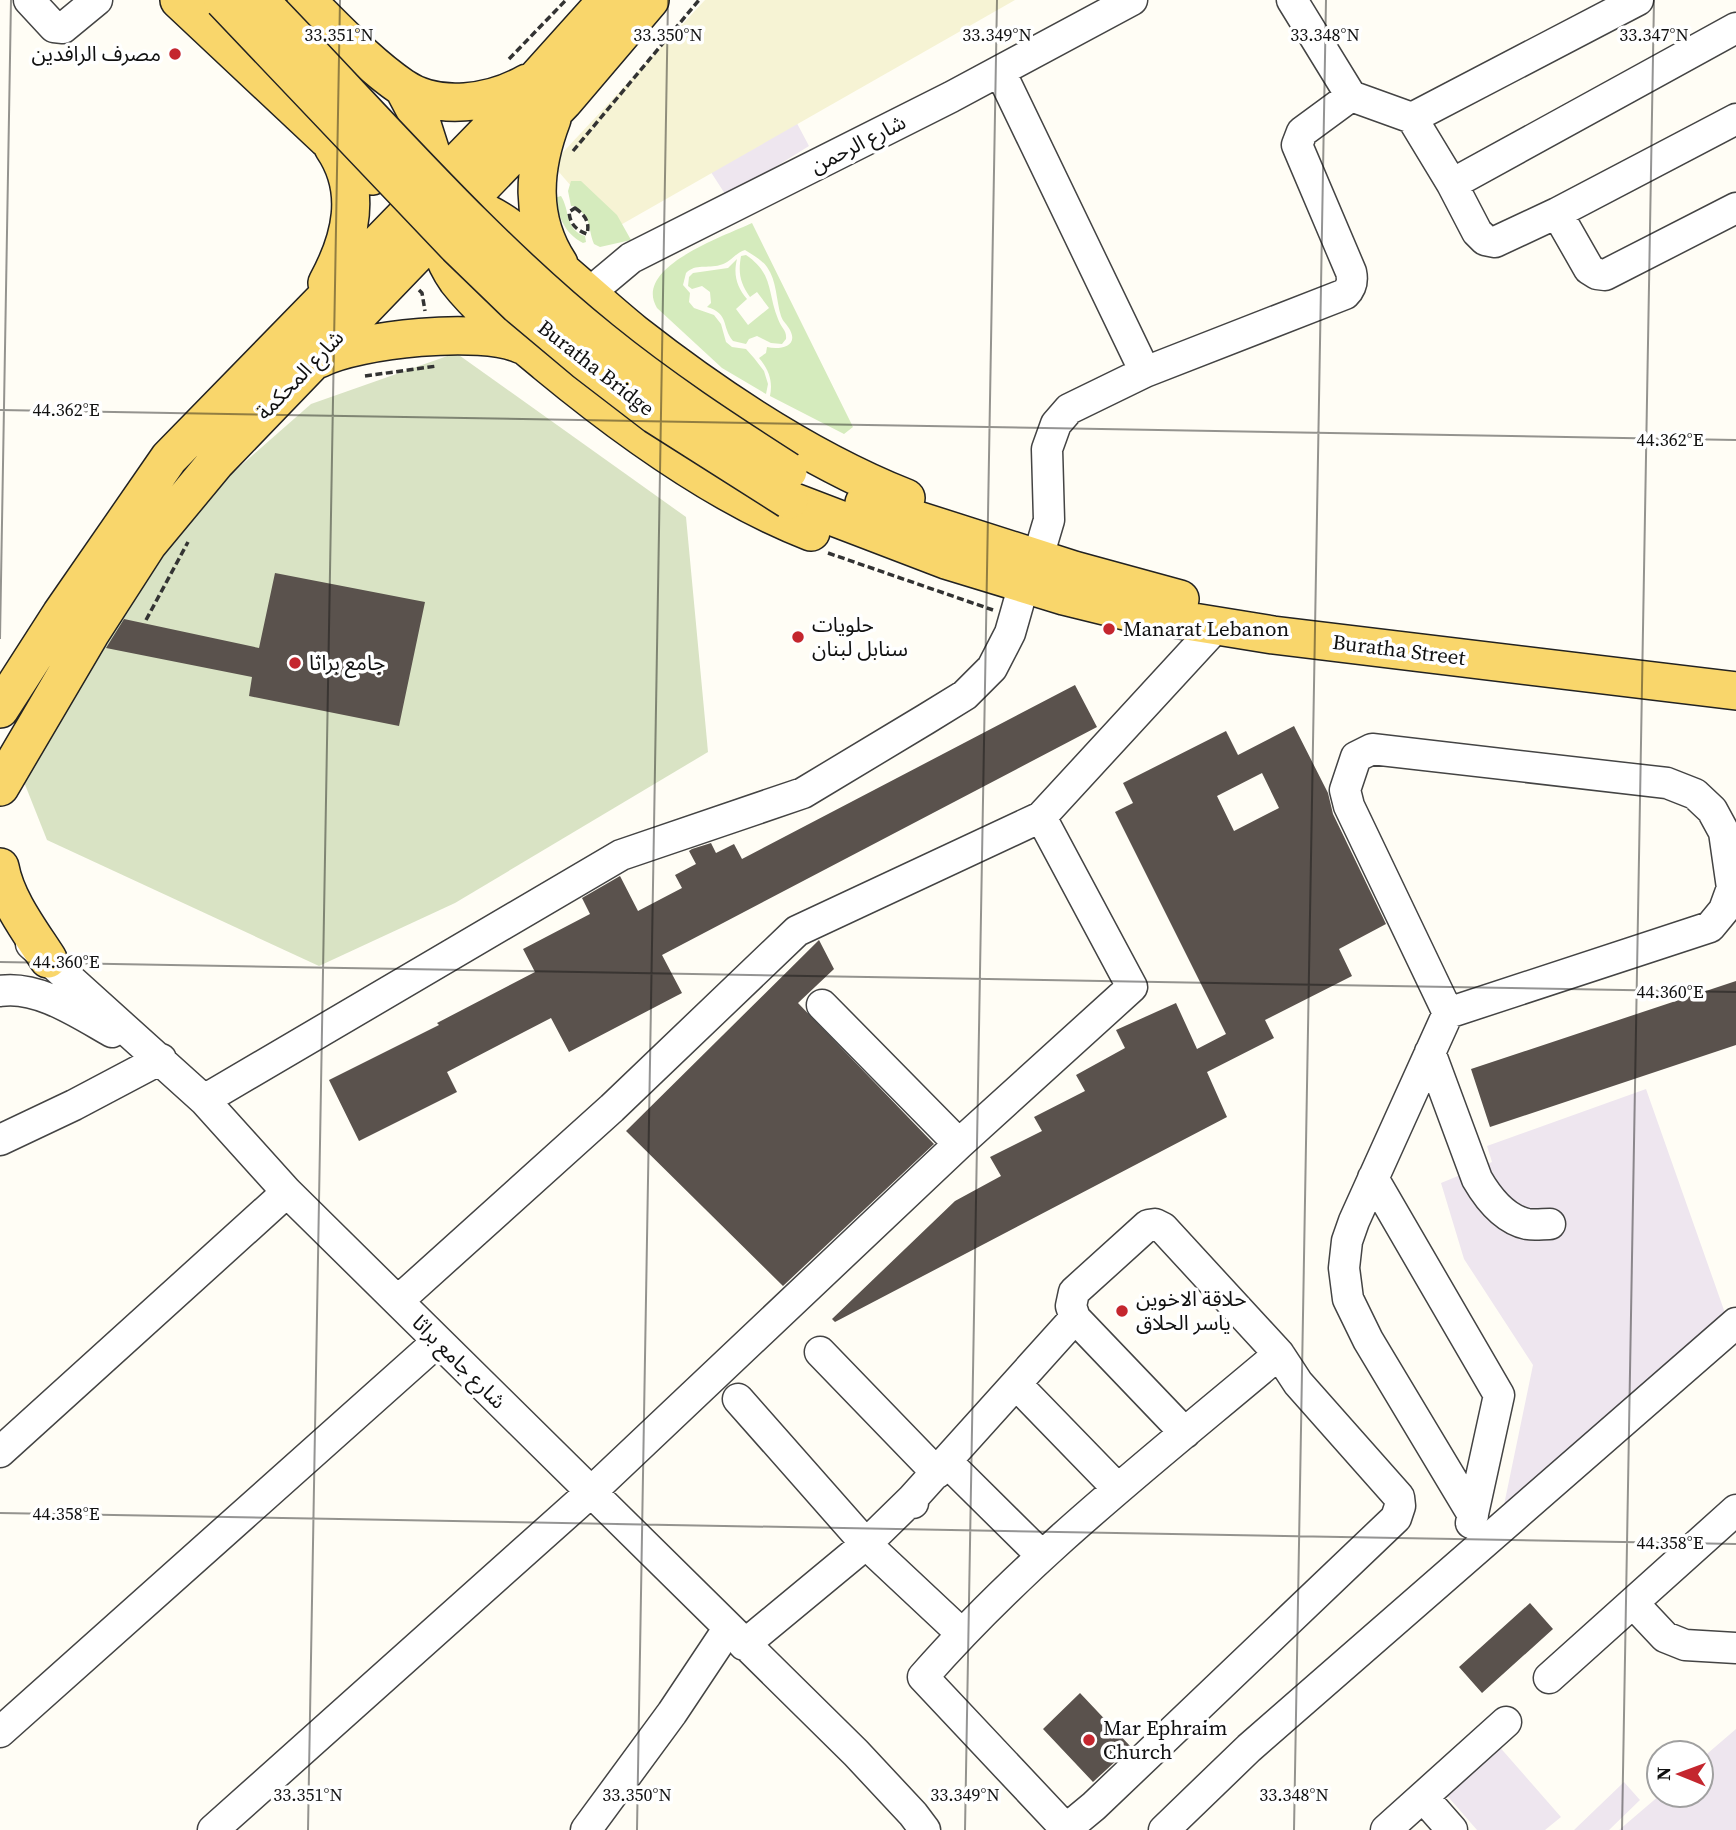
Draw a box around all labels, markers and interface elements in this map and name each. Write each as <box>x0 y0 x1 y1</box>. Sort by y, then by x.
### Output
text: 33.351°N <box>304 22 374 47</box>
text: 33.350°N <box>633 22 703 47</box>
text: 33.349°N <box>962 22 1032 47</box>
text: 33.348°N <box>1290 22 1360 47</box>
text: 33.347°N <box>1619 22 1689 47</box>
place label: مصرف الرافدين <box>31 39 161 68</box>
marker: مصرف الرافدين <box>167 46 183 62</box>
street label: شارع الرحمن <box>805 107 911 181</box>
street label: Buratha Bridge <box>532 313 661 422</box>
street label: شارع المحكمة <box>249 323 351 427</box>
text: 44.362°E <box>32 397 100 422</box>
text: 44.362°E <box>1636 427 1704 452</box>
place label: حلويات سنابل لبنان <box>812 610 908 663</box>
place label: Manarat Lebanon <box>1123 614 1289 643</box>
marker: Manarat Lebanon <box>1101 621 1117 637</box>
street label: Buratha Street <box>1331 627 1467 672</box>
marker: حلويات سنابل لبنان <box>790 629 806 645</box>
place label: جامع براثا <box>309 648 385 678</box>
marker: جامع براثا <box>287 655 303 671</box>
text: 44.360°E <box>32 949 100 974</box>
text: 44.360°E <box>1636 979 1704 1004</box>
place label: حلاقة الاخوين ياسر الحلاق <box>1136 1284 1247 1337</box>
marker: حلاقة الاخوين ياسر الحلاق <box>1114 1303 1130 1319</box>
street label: شارع جامع براثا <box>405 1308 513 1416</box>
text: 44.358°E <box>32 1501 100 1526</box>
text: 44.358°E <box>1636 1530 1704 1555</box>
place label: Mar Ephraim Church <box>1103 1713 1227 1766</box>
marker: Mar Ephraim Church <box>1081 1732 1097 1748</box>
north arrow <box>1645 1739 1715 1809</box>
text: N <box>1650 1766 1676 1781</box>
text: 33.351°N <box>273 1782 343 1807</box>
text: 33.350°N <box>602 1782 672 1807</box>
text: 33.349°N <box>930 1782 1000 1807</box>
text: 33.348°N <box>1259 1782 1329 1807</box>

